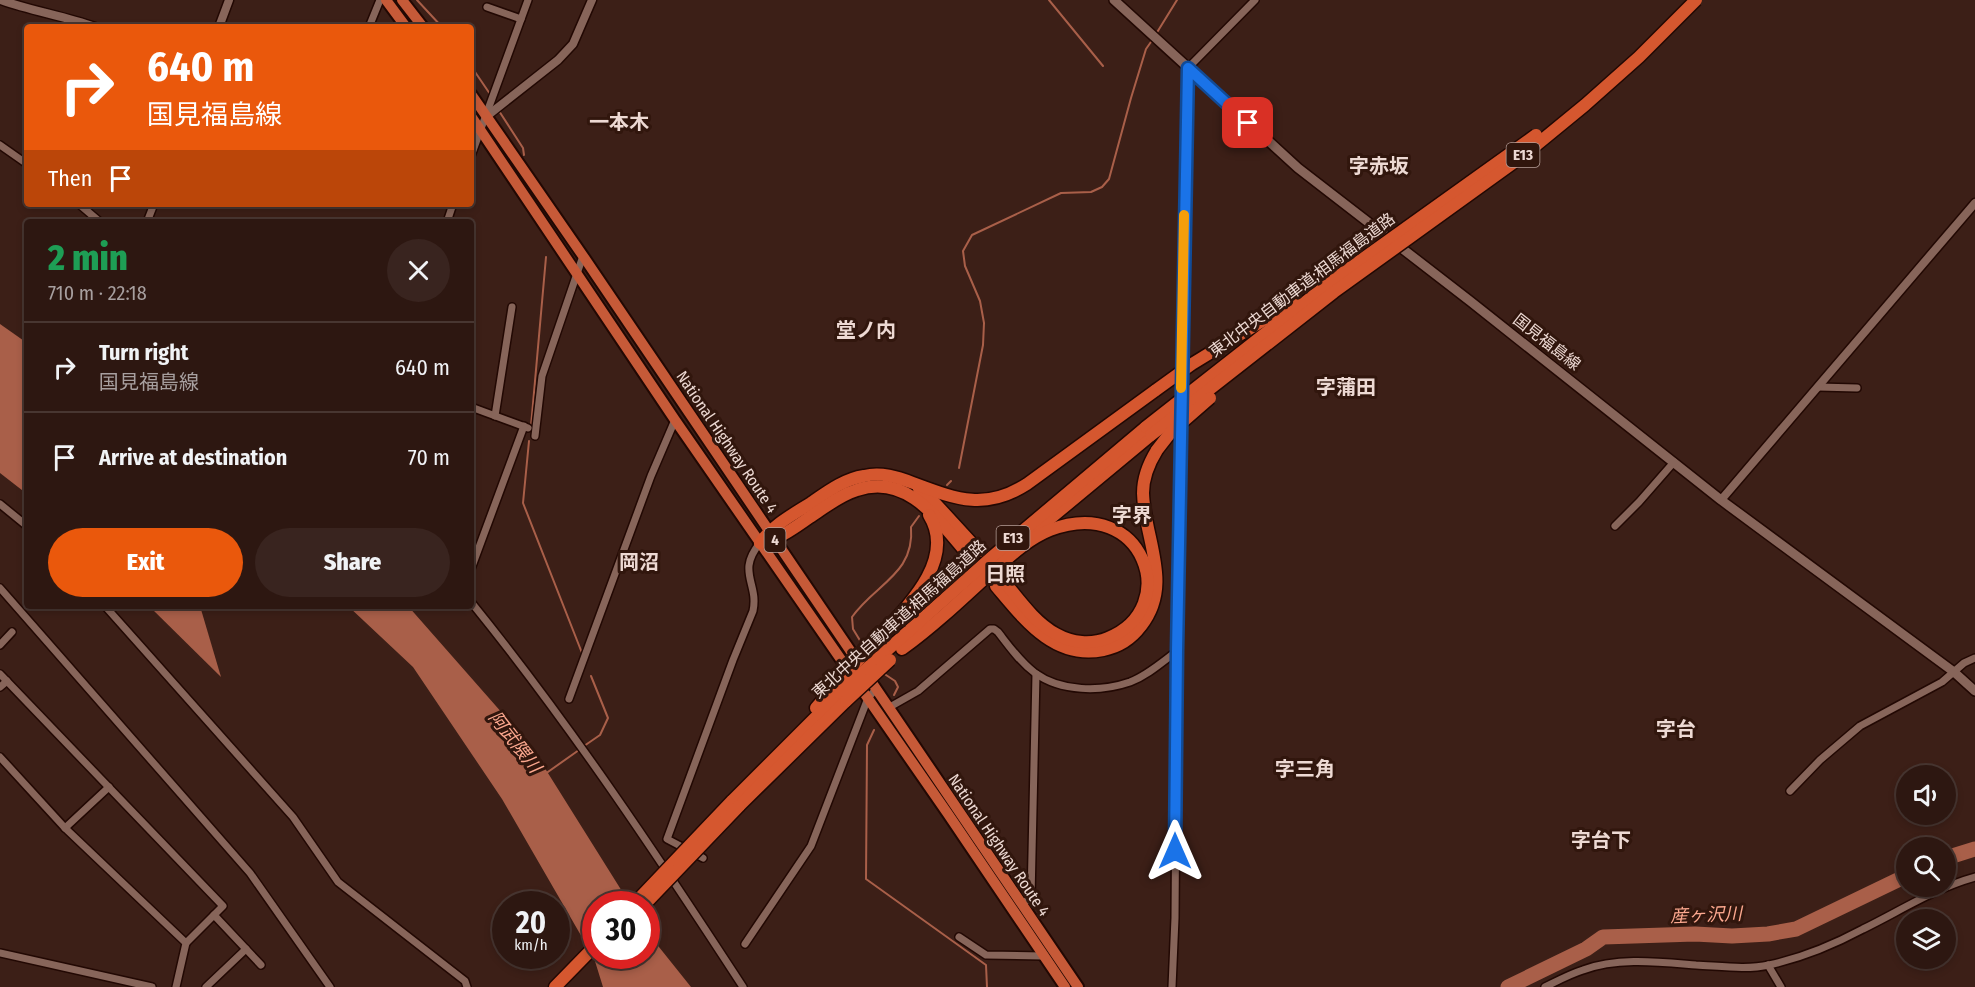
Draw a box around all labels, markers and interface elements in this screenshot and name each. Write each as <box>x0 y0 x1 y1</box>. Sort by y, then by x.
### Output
text: 640 m <box>147 42 254 92</box>
icon: right <box>48 48 126 126</box>
pin <box>1222 97 1273 148</box>
text: 国見福島線 <box>147 99 282 131</box>
icon: arrive <box>1231 106 1264 139</box>
district label: 一本木 <box>589 110 649 134</box>
road number: E13 <box>1506 143 1540 167</box>
district label: 字赤坂 <box>1349 154 1409 178</box>
icon: arrive <box>104 162 137 195</box>
text: Then <box>48 165 92 192</box>
street label: 東北中央自動車道;相馬福島道路 <box>1205 209 1399 361</box>
text: 2 min <box>48 236 128 280</box>
button: close <box>387 239 450 302</box>
text: 710 m · 22:18 <box>48 281 147 305</box>
street label: 国見福島線 <box>1510 310 1584 374</box>
district label: 堂ノ内 <box>836 318 896 342</box>
text: Turn right <box>99 339 188 366</box>
icon: right <box>48 351 81 384</box>
text: 640 m <box>395 354 450 381</box>
street label: National Highway Route 4 <box>672 367 782 517</box>
text: 国見福島線 <box>99 370 199 394</box>
district label: 字蒲田 <box>1316 375 1376 399</box>
icon: arrive <box>48 441 81 474</box>
text: Arrive at destination <box>99 444 287 471</box>
text: 70 m <box>408 444 450 471</box>
district label: 字界 <box>1112 503 1152 527</box>
road number: E13 <box>996 526 1030 550</box>
button: Exit <box>48 528 243 597</box>
button: Share <box>255 528 450 597</box>
road number: 4 <box>764 528 786 552</box>
street label: 東北中央自動車道;相馬福島道路 <box>808 536 990 702</box>
district label: 岡沼 <box>619 550 659 574</box>
district label: 日照 <box>985 562 1025 586</box>
water label: 阿武隈川 <box>484 707 547 779</box>
district label: 字台 <box>1656 717 1696 741</box>
district label: 字三角 <box>1275 757 1335 781</box>
map controls <box>1896 765 1956 969</box>
button: sound <box>1896 765 1956 825</box>
street label: National Highway Route 4 <box>944 770 1054 920</box>
position arrow <box>1143 819 1207 883</box>
district label: 字台下 <box>1571 828 1631 852</box>
button: search <box>1896 837 1956 897</box>
speed limit sign: 30 <box>582 891 660 969</box>
water label: 産ヶ沢川 <box>1670 903 1744 927</box>
text: 20 <box>516 905 546 941</box>
button: layers <box>1896 909 1956 969</box>
text: km/h <box>514 936 548 954</box>

